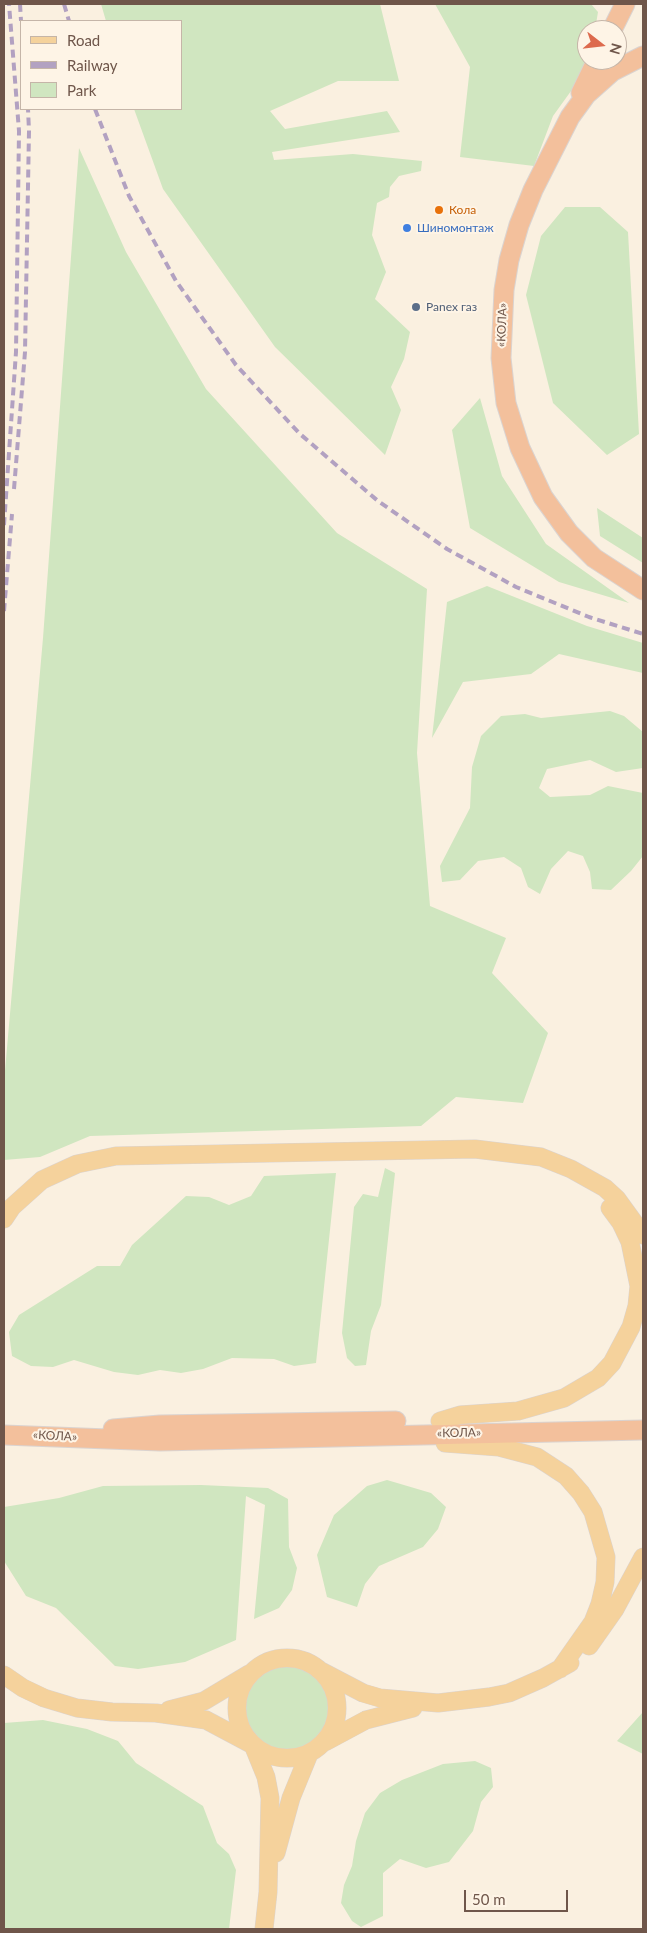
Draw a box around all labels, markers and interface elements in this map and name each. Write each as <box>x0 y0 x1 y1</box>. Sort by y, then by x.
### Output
legend <box>20 20 182 110</box>
north arrow <box>577 20 627 70</box>
text: Road <box>67 31 100 49</box>
text: N <box>606 41 626 57</box>
text: Railway <box>67 56 118 74</box>
text: Park <box>67 81 96 99</box>
place label: Кола <box>449 203 476 217</box>
marker: Кола <box>433 204 445 216</box>
place label: Шиномонтаж <box>417 221 494 235</box>
marker: Шиномонтаж <box>401 222 413 234</box>
place label: Panex газ <box>426 300 477 314</box>
marker: Panex газ <box>410 301 422 313</box>
street label: «КОЛА» <box>494 303 510 347</box>
street label: «КОЛА» <box>437 1425 481 1441</box>
street label: «КОЛА» <box>33 1428 77 1444</box>
scale bar <box>467 1880 571 1912</box>
text: 50 m <box>472 1890 506 1908</box>

